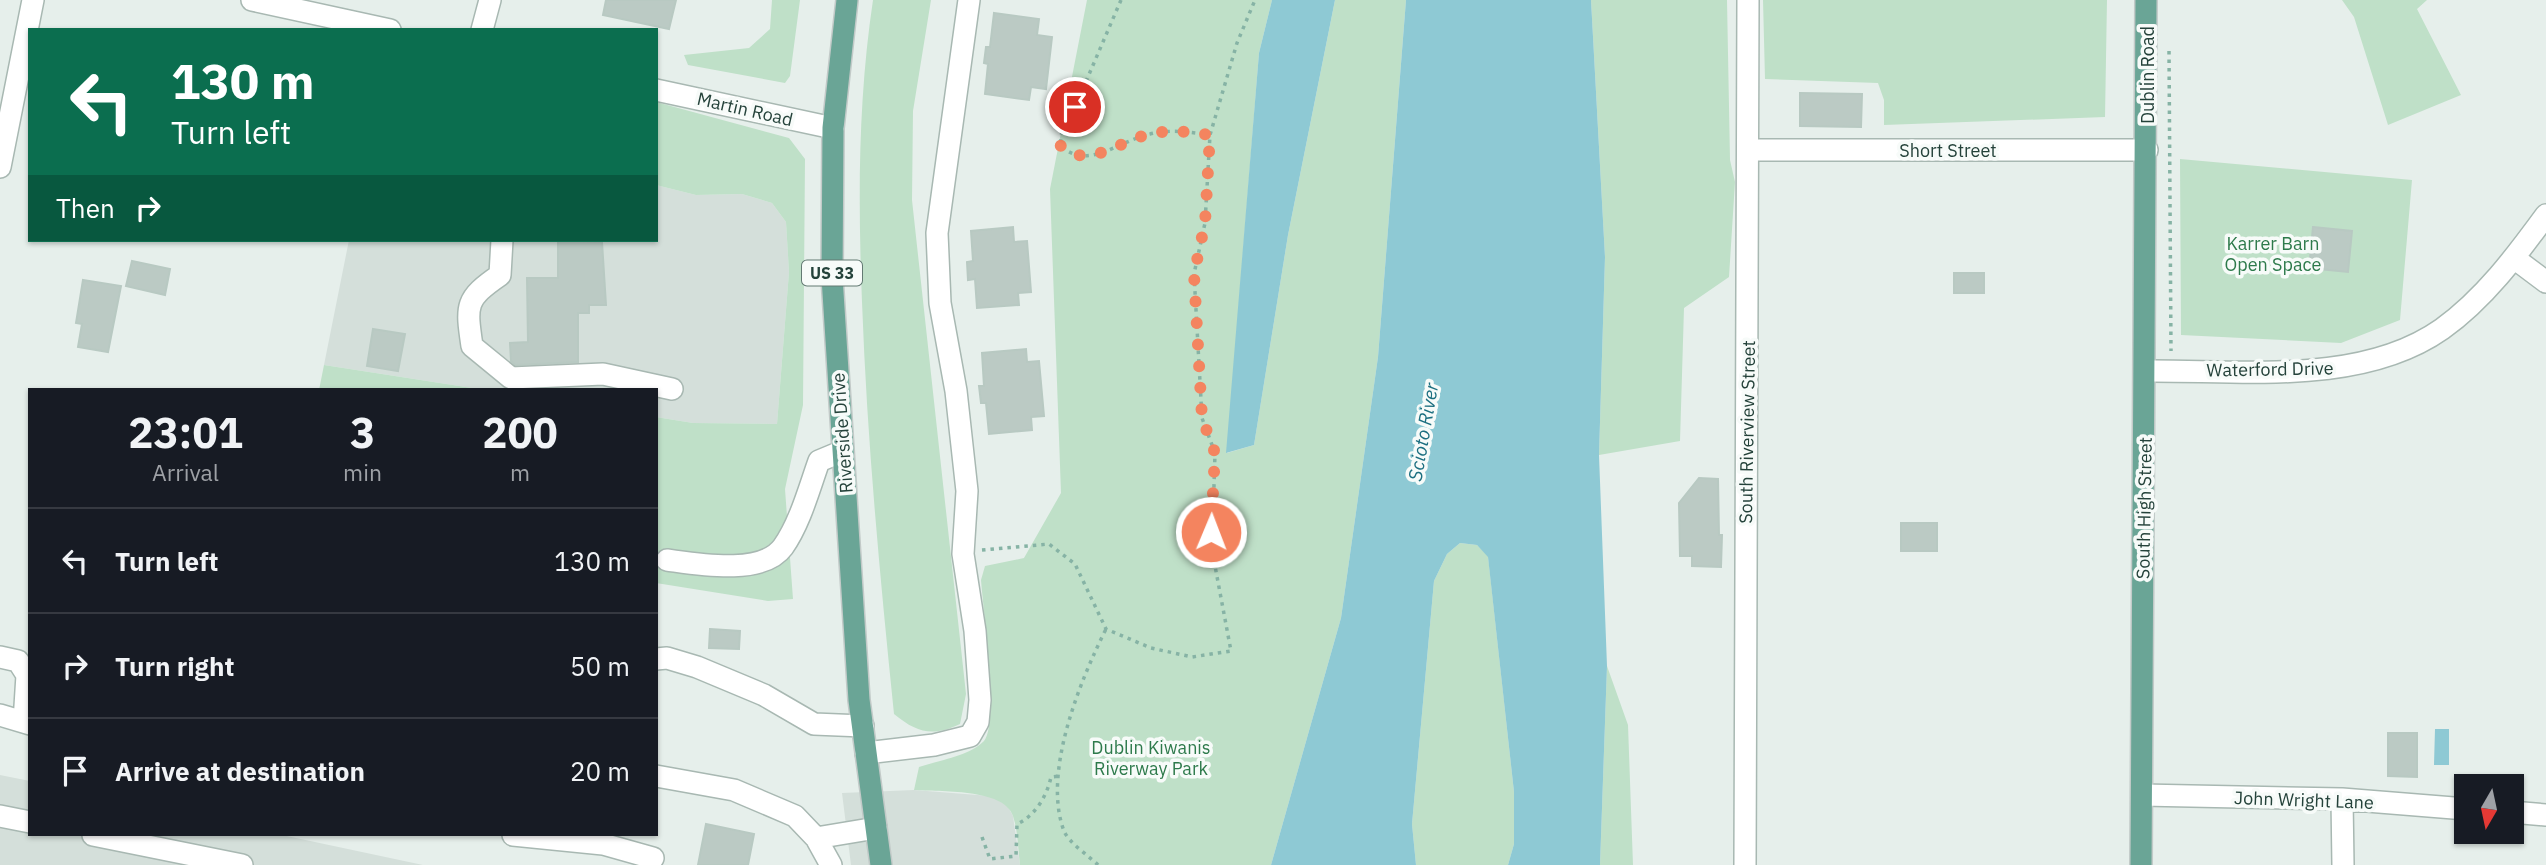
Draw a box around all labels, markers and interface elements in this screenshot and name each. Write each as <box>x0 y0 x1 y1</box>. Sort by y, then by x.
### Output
street label: Dublin Road <box>2136 26 2159 124</box>
text: 130 m <box>171 49 315 112</box>
icon: left <box>56 56 147 147</box>
pin <box>1045 77 1105 137</box>
street label: Martin Road <box>695 87 795 131</box>
icon: arrive <box>1056 88 1094 126</box>
text: Turn left <box>171 111 291 153</box>
street label: Short Street <box>1899 139 1997 162</box>
icon: right <box>129 189 167 227</box>
text: Then <box>56 191 115 225</box>
park label: Karrer Barn Open Space <box>2225 232 2322 276</box>
road number: US 33 <box>802 260 862 286</box>
street label: South Riverview Street <box>1734 340 1760 524</box>
street label: Waterford Drive <box>2206 356 2334 382</box>
street label: Riverside Drive <box>826 372 858 494</box>
water label: Scioto River <box>1403 380 1444 483</box>
text: 23:01 <box>128 405 243 460</box>
text: 3 <box>350 405 375 460</box>
text: 200 <box>482 405 558 460</box>
street label: South High Street <box>2131 437 2157 579</box>
text: Arrival <box>152 457 219 487</box>
text: min <box>343 457 382 487</box>
text: m <box>510 457 530 487</box>
position arrow <box>1174 495 1248 569</box>
icon: left <box>56 542 94 580</box>
text: Turn left <box>115 544 218 578</box>
text: 130 m <box>554 544 630 578</box>
icon: right <box>56 647 94 685</box>
text: Turn right <box>115 649 234 683</box>
text: 50 m <box>570 649 630 683</box>
park label: Dublin Kiwanis Riverway Park <box>1091 736 1211 780</box>
icon: arrive <box>56 752 94 790</box>
text: Arrive at destination <box>115 754 365 788</box>
text: 20 m <box>570 754 630 788</box>
north arrow <box>2454 774 2524 844</box>
map controls <box>2454 774 2524 844</box>
street label: John Wright Lane <box>2234 786 2374 814</box>

